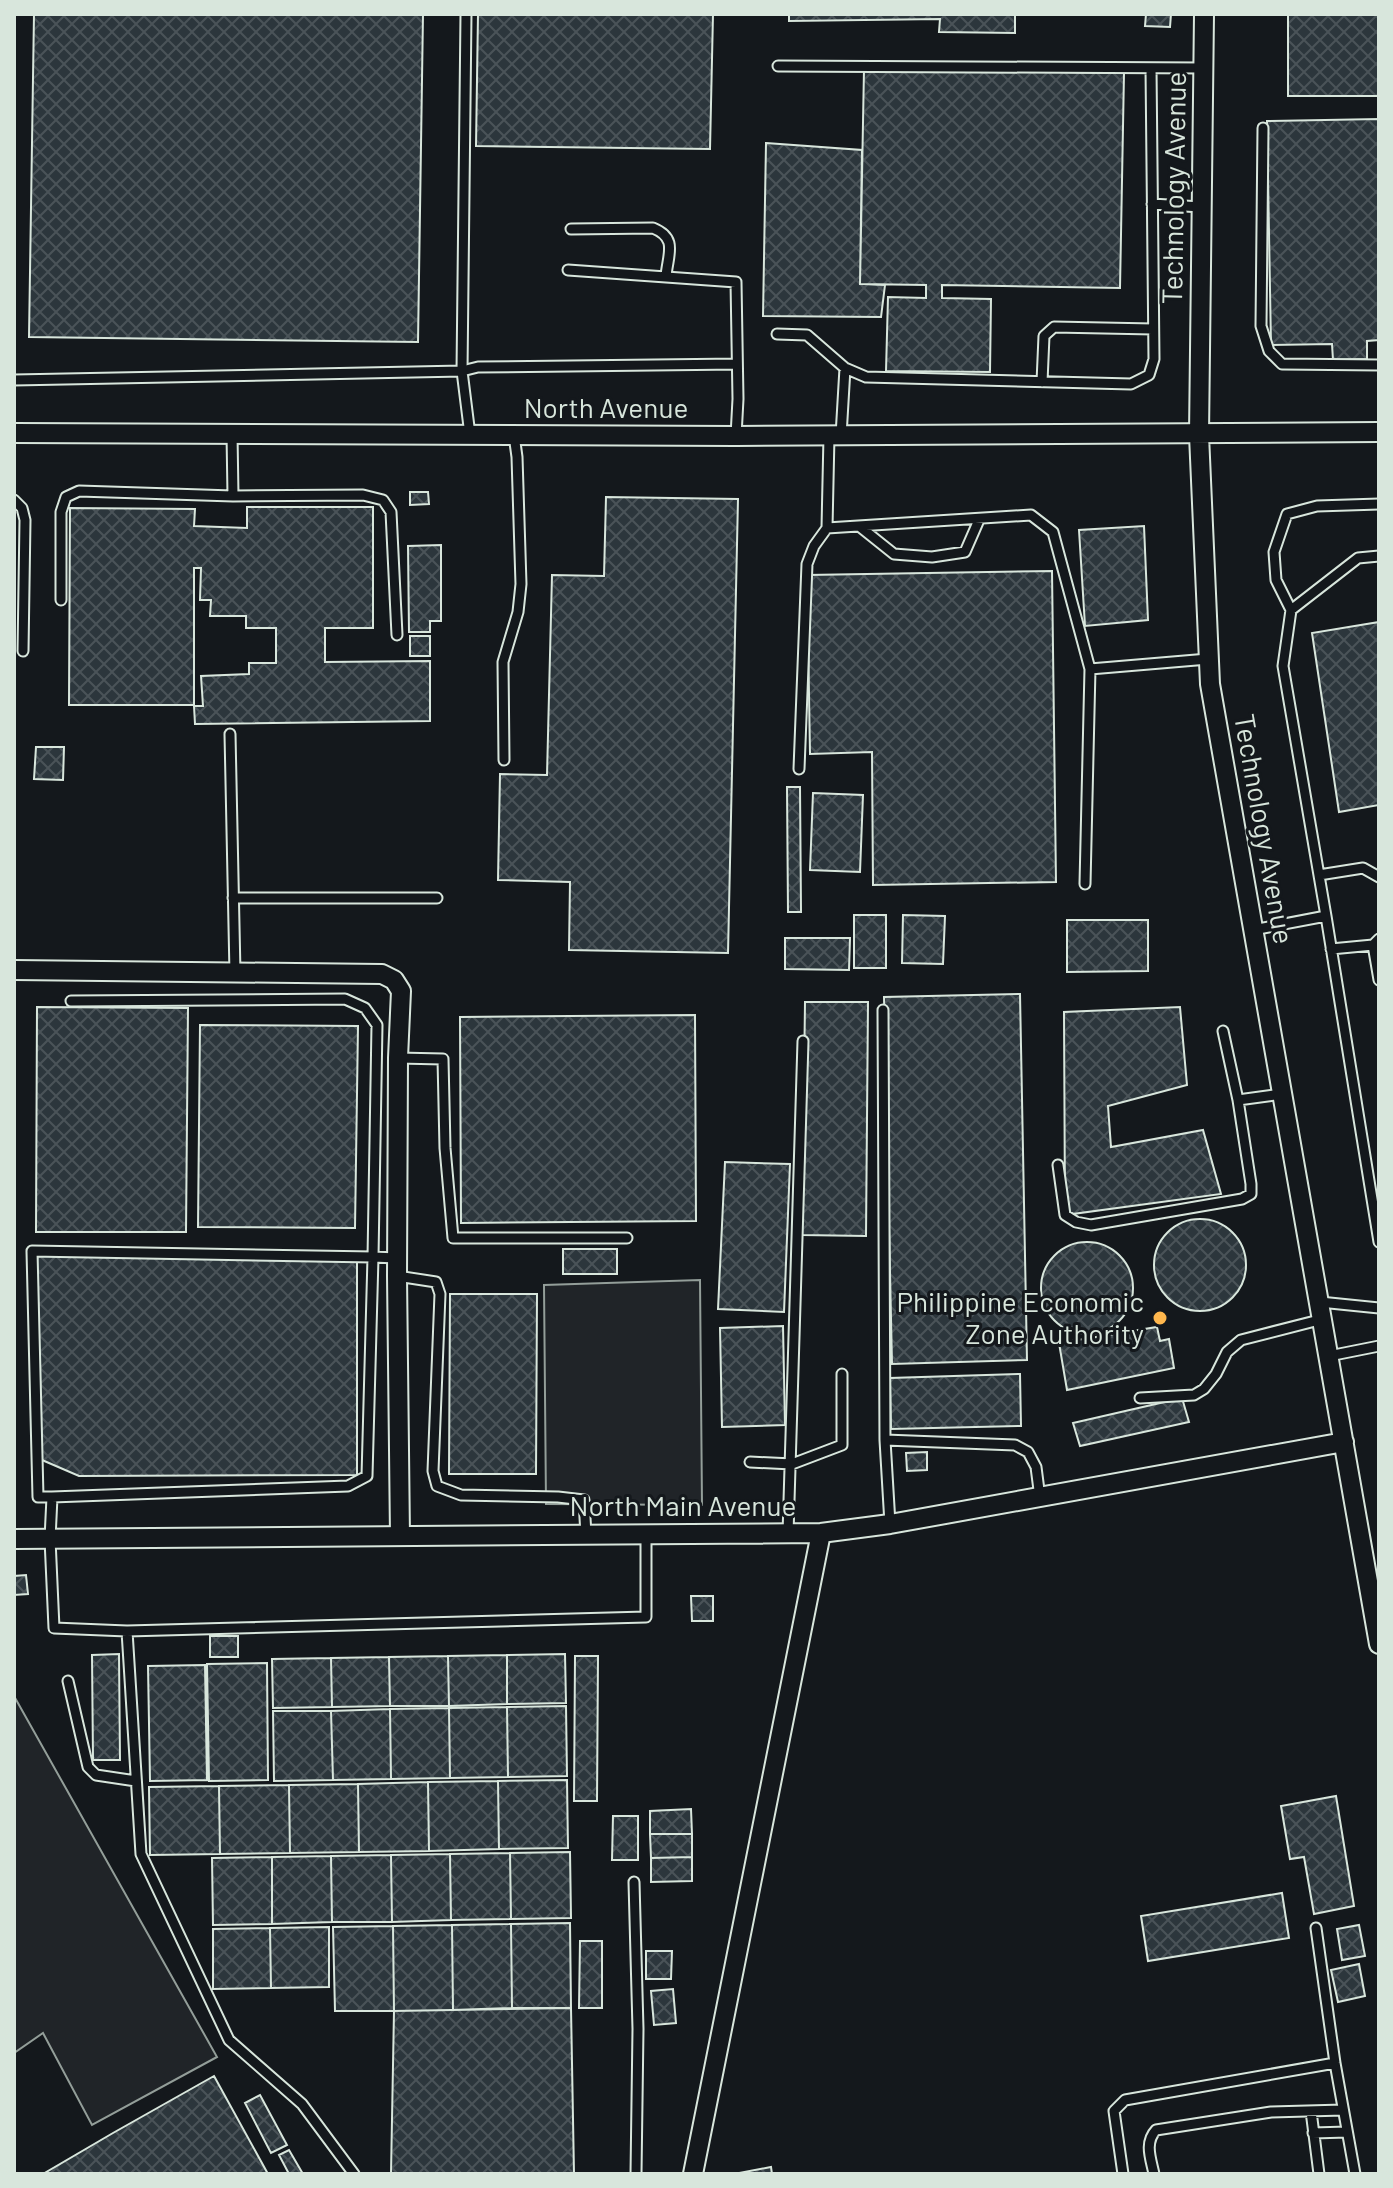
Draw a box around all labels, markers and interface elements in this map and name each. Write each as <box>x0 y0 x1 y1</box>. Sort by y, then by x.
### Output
street label: Technology Avenue <box>1154 71 1192 305</box>
street label: North Avenue <box>524 390 688 424</box>
street label: Technology Avenue <box>1228 711 1302 946</box>
place label: Philippine Economic Zone Authority <box>896 1284 1144 1350</box>
marker: Philippine Economic Zone Authority <box>1151 1309 1169 1327</box>
street label: North Main Avenue <box>570 1488 796 1522</box>

